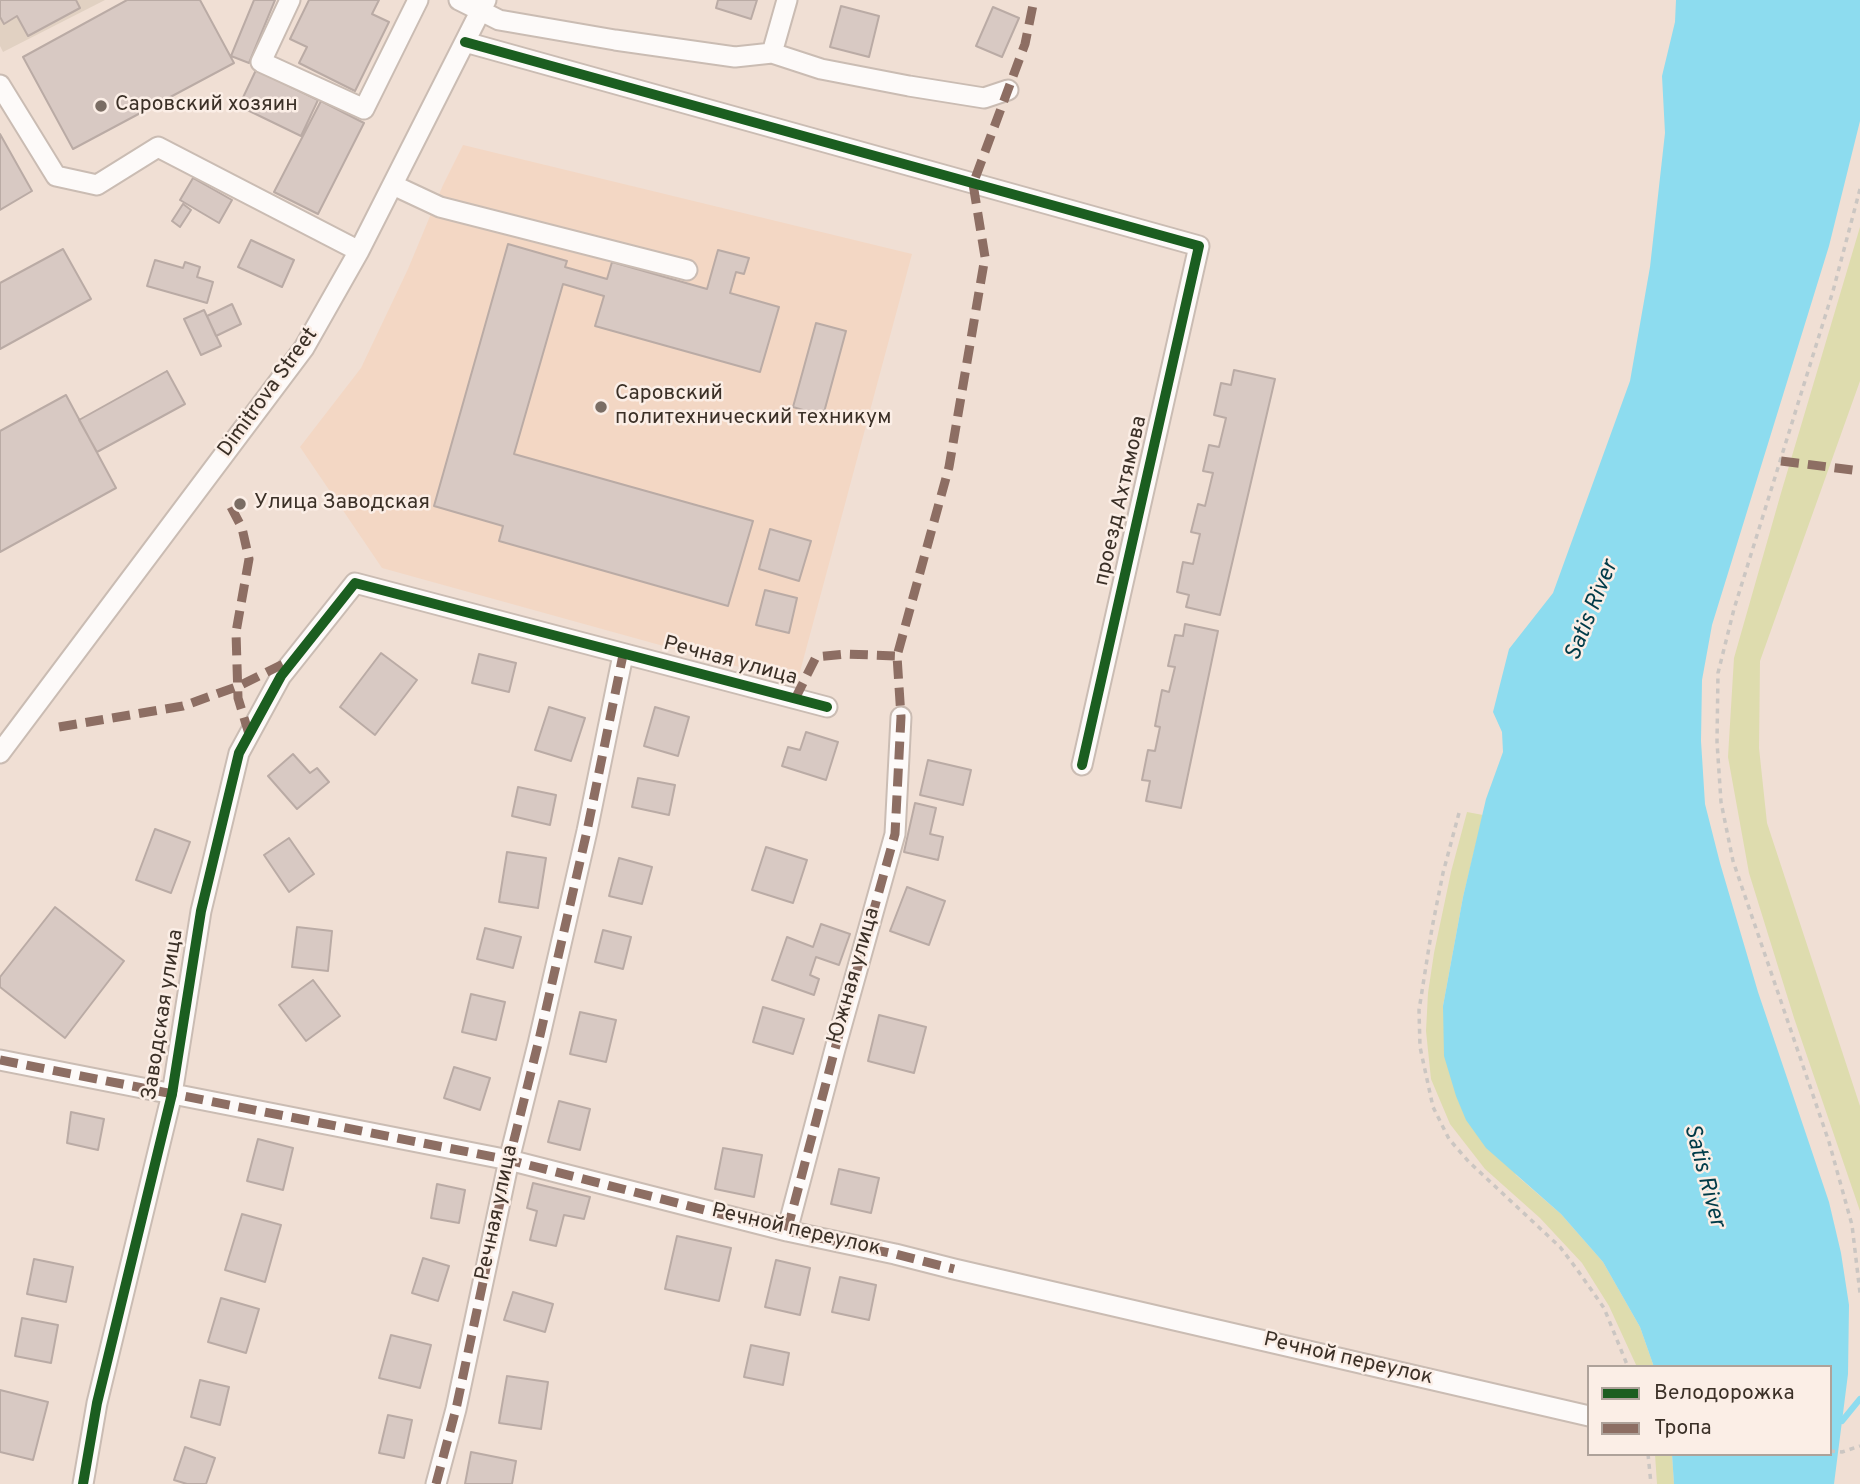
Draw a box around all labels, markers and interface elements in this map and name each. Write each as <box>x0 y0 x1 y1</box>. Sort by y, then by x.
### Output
place label: Саровский хозяин <box>115 93 298 119</box>
marker: Саровский хозяин <box>93 98 109 114</box>
street label: Dimitrova Street <box>214 324 324 462</box>
place label: Саровский политехнический техникум <box>615 382 891 432</box>
marker: Саровский политехнический техникум <box>593 399 609 415</box>
street label: проезд Ахтямова <box>1090 414 1154 588</box>
place label: Улица Заводская <box>254 491 430 517</box>
marker: Улица Заводская <box>232 496 248 512</box>
water label: Satis River <box>1560 557 1626 665</box>
street label: Речная улица <box>660 632 800 692</box>
street label: Южная улица <box>824 905 886 1047</box>
street label: Заводская улица <box>138 928 190 1102</box>
water label: Satis River <box>1676 1121 1730 1231</box>
street label: Речная улица <box>471 1143 525 1283</box>
street label: Речной переулок <box>709 1199 883 1263</box>
street label: Речной переулок <box>1261 1328 1435 1392</box>
legend <box>1587 1365 1832 1456</box>
text: Велодорожка <box>1654 1380 1794 1407</box>
text: Тропа <box>1654 1415 1712 1442</box>

